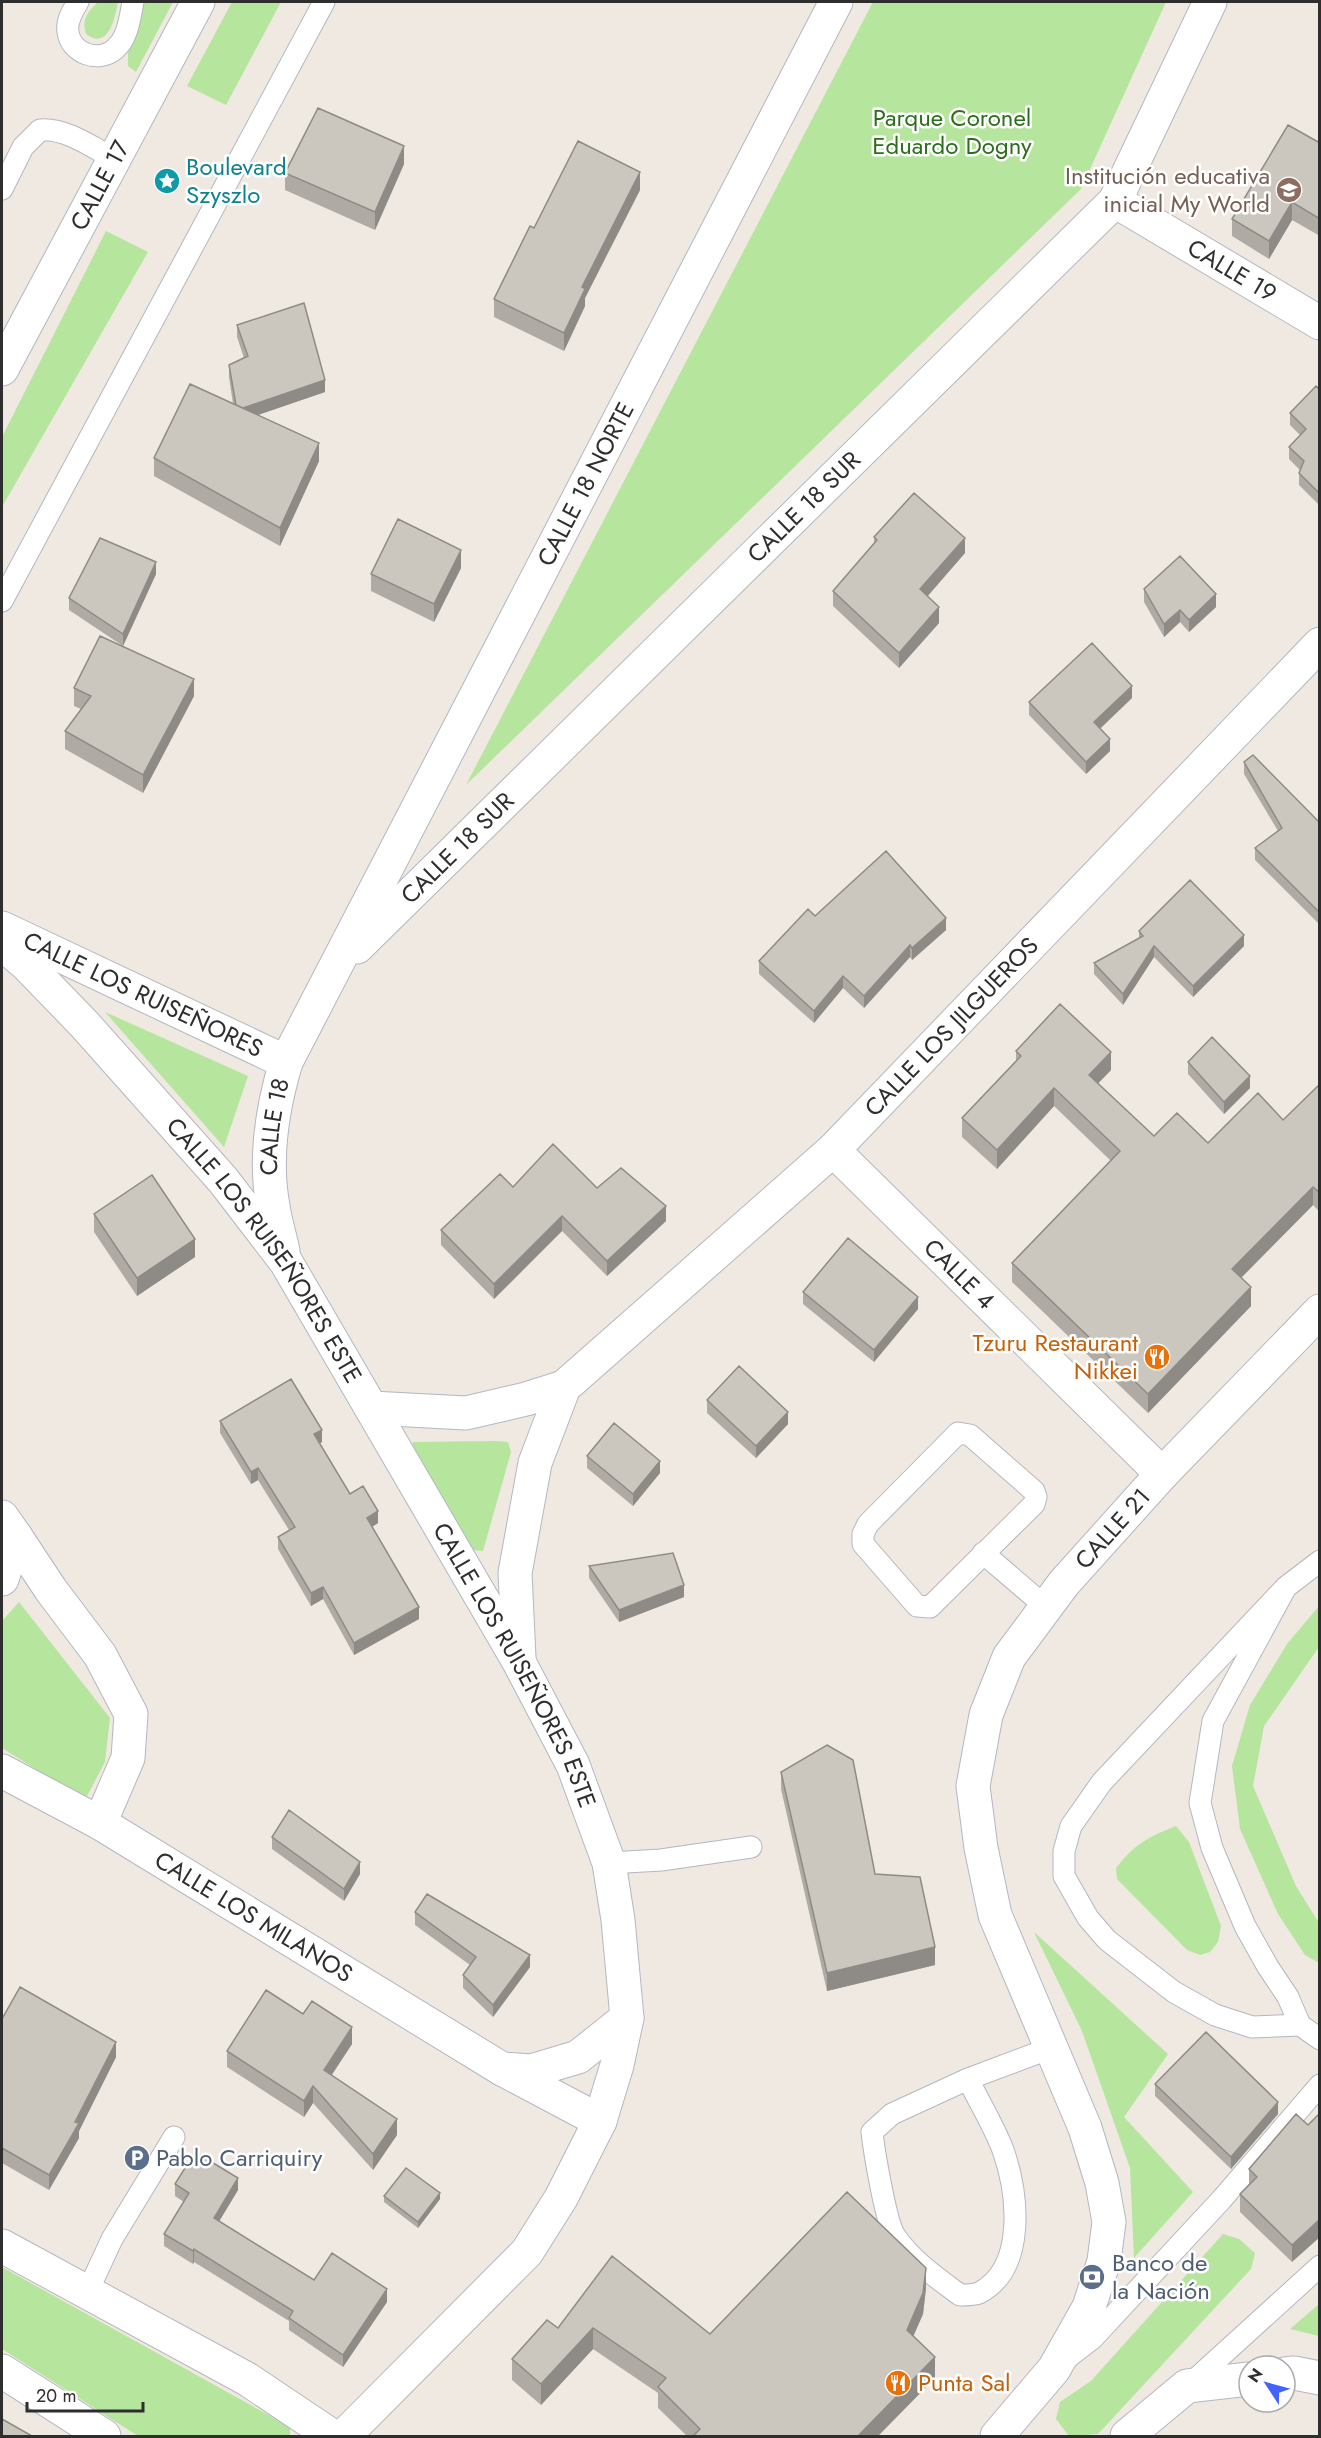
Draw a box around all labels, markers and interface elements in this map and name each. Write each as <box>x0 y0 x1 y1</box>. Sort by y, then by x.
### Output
park label: Parque Coronel Eduardo Dogny <box>872 100 1032 163</box>
street label: CALLE 17 <box>61 134 138 236</box>
place label: Boulevard Szyszlo <box>186 149 287 212</box>
place label: Institución educativa inicial My World <box>1065 158 1270 221</box>
place icon: Boulevard Szyszlo <box>152 166 182 196</box>
school or university icon: Institución educativa inicial My World <box>1274 175 1304 205</box>
street label: CALLE 19 <box>1181 230 1283 310</box>
street label: CALLE 18 NORTE <box>528 396 642 572</box>
street label: CALLE 18 SUR <box>739 443 868 571</box>
street label: CALLE 18 SUR <box>393 783 522 912</box>
street label: CALLE LOS RUISEÑORES <box>18 922 269 1066</box>
street label: CALLE LOS JILGUEROS <box>856 929 1046 1124</box>
street label: CALLE 18 <box>251 1074 298 1176</box>
street label: CALLE LOS RUISEÑORES ESTE <box>158 1110 371 1390</box>
street label: CALLE 4 <box>916 1231 1003 1317</box>
place label: Tzuru Restaurant Nikkei <box>973 1325 1138 1388</box>
restaurant icon: Tzuru Restaurant Nikkei <box>1142 1342 1172 1372</box>
street label: CALLE 21 <box>1066 1480 1158 1577</box>
street label: CALLE LOS RUISEÑORES ESTE <box>424 1516 605 1813</box>
street label: CALLE LOS MILANOS <box>148 1842 360 1991</box>
place label: Pablo Carriquiry <box>156 2140 323 2175</box>
parking icon: Pablo Carriquiry <box>122 2143 152 2173</box>
place label: Banco de la Nación <box>1112 2245 1210 2308</box>
bank icon: Banco de la Nación <box>1077 2262 1107 2292</box>
north arrow <box>1237 2354 1297 2414</box>
text: N <box>1242 2364 1268 2387</box>
place label: Punta Sal <box>918 2365 1011 2400</box>
restaurant icon: Punta Sal <box>883 2368 913 2398</box>
scale bar <box>27 2375 142 2413</box>
text: 20 m <box>36 2383 76 2409</box>

